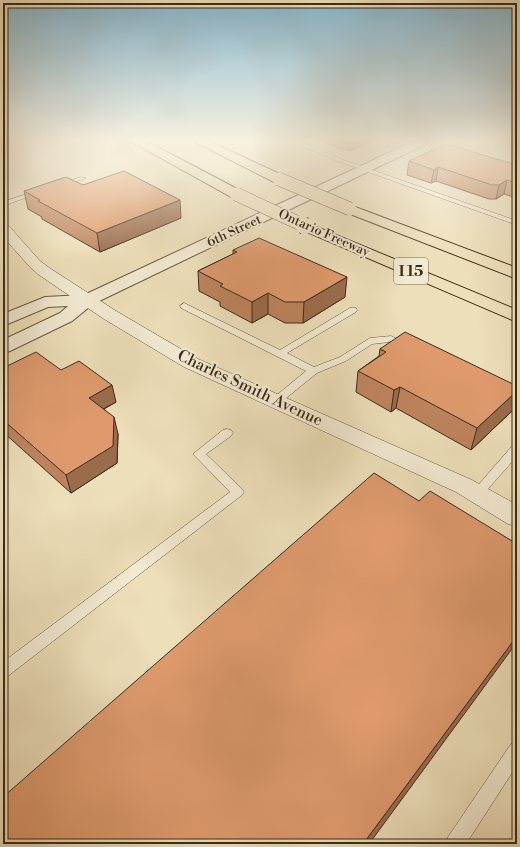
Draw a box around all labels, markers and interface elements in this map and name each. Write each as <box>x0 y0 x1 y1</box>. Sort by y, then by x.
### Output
street label: Ontario Freeway <box>276 206 373 261</box>
street label: 6th Street <box>204 211 264 251</box>
road number: I 15 <box>394 258 428 284</box>
street label: Charles Smith Avenue <box>174 346 326 430</box>

